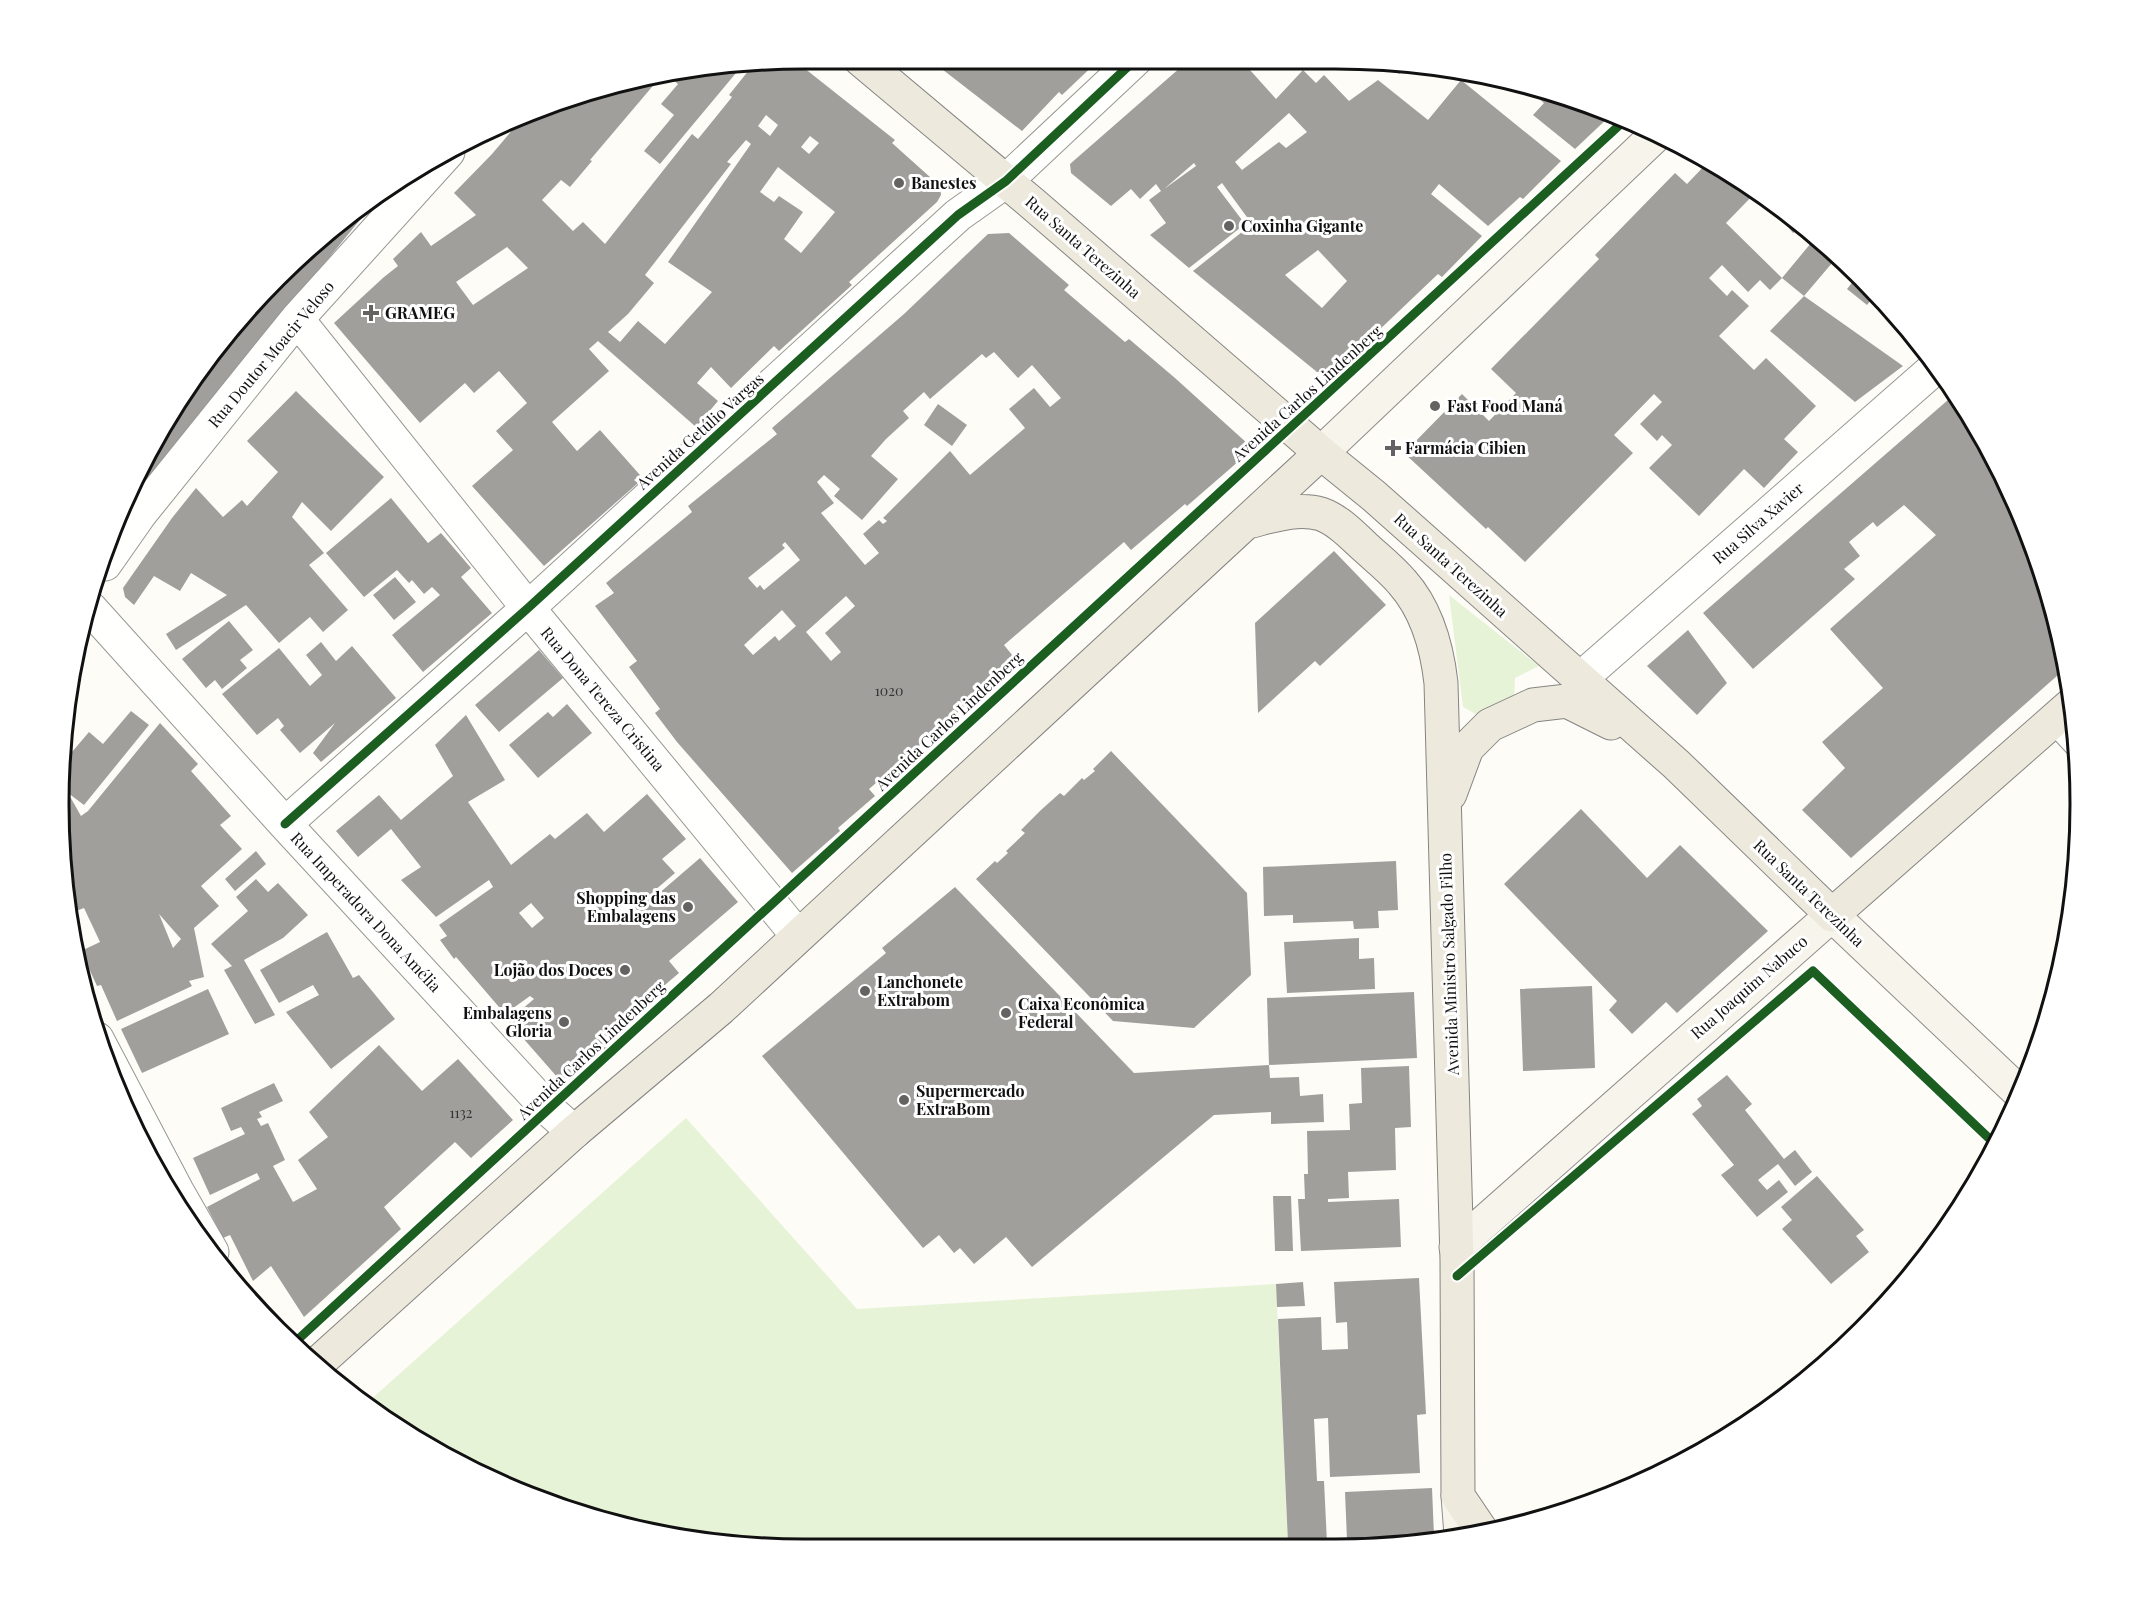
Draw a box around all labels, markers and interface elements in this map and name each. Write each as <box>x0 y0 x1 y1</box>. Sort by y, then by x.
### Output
place label: Banestes <box>911 172 976 193</box>
marker: Banestes <box>892 176 906 190</box>
street label: Rua Santa Terezinha <box>1021 191 1145 302</box>
place label: Coxinha Gigante <box>1241 215 1363 236</box>
marker: Coxinha Gigante <box>1222 219 1236 233</box>
street label: Rua Doutor Moacir Veloso <box>203 276 338 432</box>
place label: GRAMEG <box>385 302 455 323</box>
marker: GRAMEG <box>362 304 380 322</box>
street label: Avenida Carlos Lindenberg <box>1227 319 1386 466</box>
street label: Avenida Getúlio Vargas <box>631 368 768 494</box>
place label: Fast Food Maná <box>1447 395 1563 416</box>
marker: Fast Food Maná <box>1428 399 1442 413</box>
place label: Farmácia Cibien <box>1405 437 1526 458</box>
marker: Farmácia Cibien <box>1386 441 1400 455</box>
street label: Rua Silva Xavier <box>1708 477 1808 568</box>
street label: Rua Santa Terezinha <box>1390 508 1513 621</box>
street label: Rua Dona Tereza Cristina <box>537 622 670 775</box>
street label: Avenida Carlos Lindenberg <box>870 646 1027 795</box>
house number: 1020 <box>875 681 903 700</box>
street label: Rua Imperadora Dona Amélia <box>287 827 446 996</box>
street label: Rua Santa Terezinha <box>1750 834 1869 951</box>
street label: Avenida Ministro Salgado Filho <box>1434 852 1463 1077</box>
place label: Shopping das Embalagens <box>576 887 676 926</box>
marker: Shopping das Embalagens <box>681 900 695 914</box>
street label: Rua Joaquim Nabuco <box>1686 930 1812 1043</box>
place label: Lojão dos Doces <box>494 959 613 980</box>
marker: Lojão dos Doces <box>618 963 632 977</box>
place label: Lanchonete Extrabom <box>877 971 963 1010</box>
street label: Avenida Carlos Lindenberg <box>512 975 669 1124</box>
marker: Lanchonete Extrabom <box>858 984 872 998</box>
place label: Caixa Econômica Federal <box>1018 993 1146 1032</box>
place label: Embalagens Gloria <box>463 1002 553 1041</box>
marker: Caixa Econômica Federal <box>999 1006 1013 1020</box>
marker: Embalagens Gloria <box>557 1015 571 1029</box>
place label: Supermercado ExtraBom <box>916 1080 1025 1119</box>
marker: Supermercado ExtraBom <box>897 1093 911 1107</box>
house number: 1132 <box>449 1103 473 1122</box>

